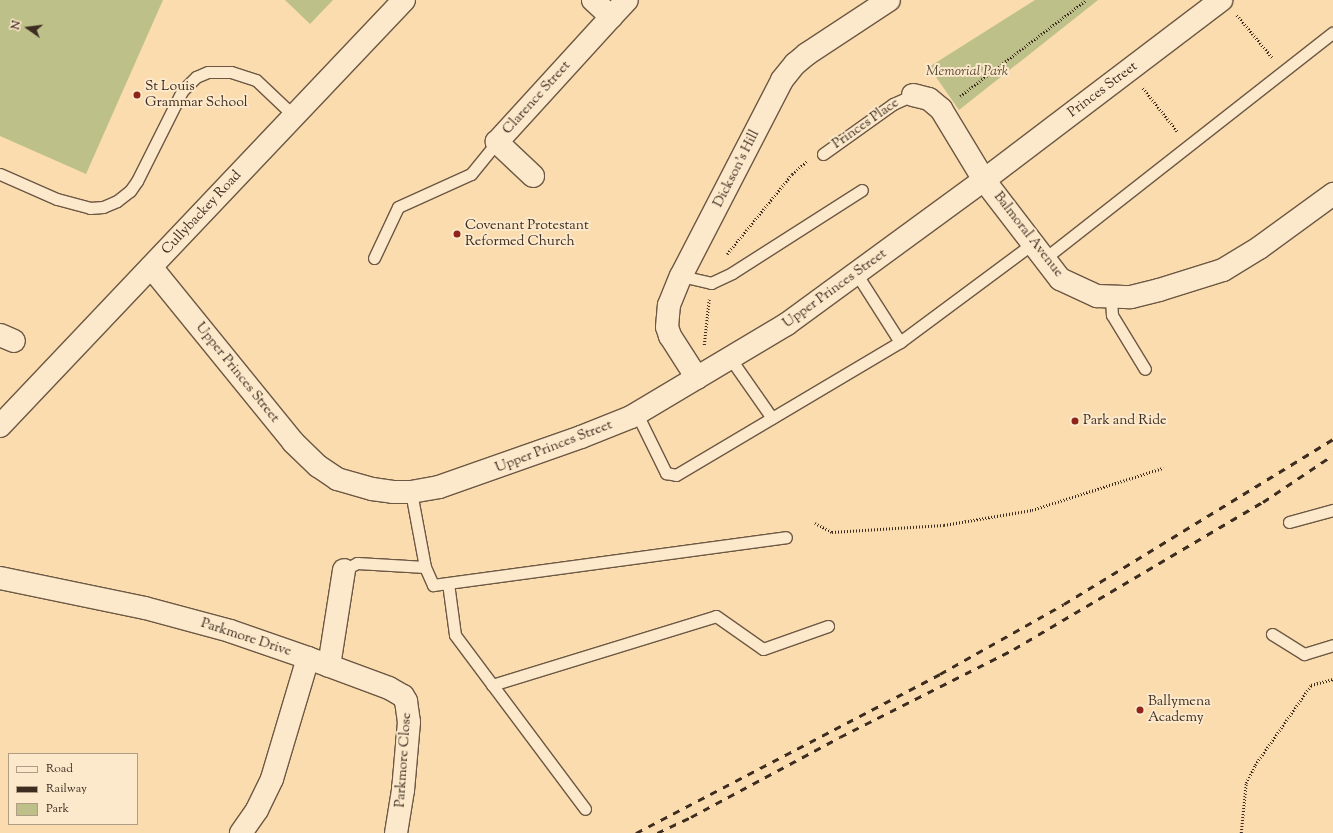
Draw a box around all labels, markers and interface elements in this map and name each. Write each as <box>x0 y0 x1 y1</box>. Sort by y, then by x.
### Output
north arrow <box>8 8 48 48</box>
text: N <box>8 19 25 31</box>
street label: Clarence Street <box>500 58 574 138</box>
street label: Princes Street <box>1065 58 1141 122</box>
park label: Memorial Park <box>926 64 1008 80</box>
place label: St Louis Grammar School <box>145 79 248 112</box>
marker: St Louis Grammar School <box>132 90 142 100</box>
street label: Princes Place <box>830 95 902 153</box>
street label: Dickson's Hill <box>710 128 764 210</box>
street label: Cullybackey Road <box>159 167 245 259</box>
street label: Balmoral Avenue <box>989 189 1067 281</box>
place label: Covenant Protestant Reformed Church <box>465 218 589 250</box>
marker: Covenant Protestant Reformed Church <box>452 229 462 239</box>
street label: Upper Princes Street <box>780 246 890 332</box>
street label: Upper Princes Street <box>191 319 283 427</box>
place label: Park and Ride <box>1083 413 1166 429</box>
marker: Park and Ride <box>1070 416 1080 426</box>
street label: Upper Princes Street <box>493 417 615 477</box>
street label: Parkmore Drive <box>199 615 293 661</box>
place label: Ballymena Academy <box>1148 694 1211 726</box>
marker: Ballymena Academy <box>1135 705 1145 715</box>
street label: Parkmore Close <box>392 712 416 808</box>
legend <box>8 753 138 825</box>
text: Road <box>46 760 73 778</box>
text: Railway <box>46 780 87 798</box>
text: Park <box>46 800 69 818</box>

